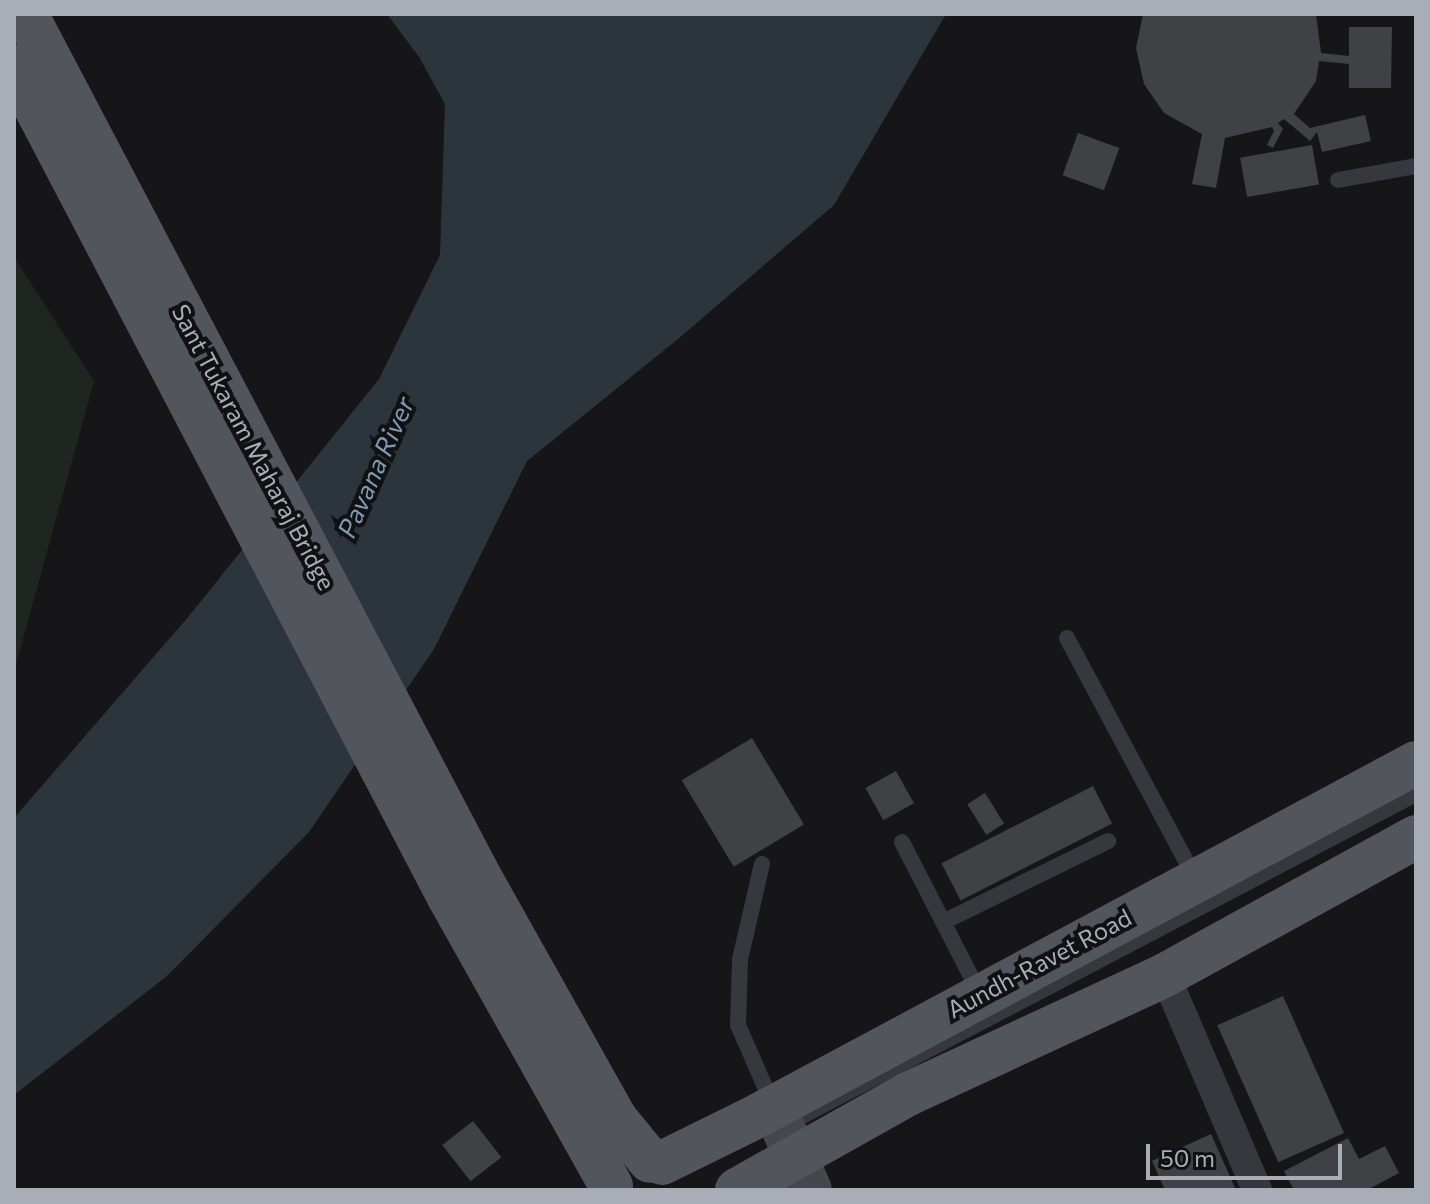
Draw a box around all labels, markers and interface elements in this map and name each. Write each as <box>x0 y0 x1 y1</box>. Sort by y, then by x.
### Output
street label: Sant Tukaram Maharaj Bridge <box>166 299 342 595</box>
water label: Pavana River <box>330 392 420 542</box>
street label: Aundh-Ravet Road <box>942 902 1136 1024</box>
scale bar <box>1150 1128 1346 1178</box>
text: 50 m <box>1160 1143 1215 1172</box>

